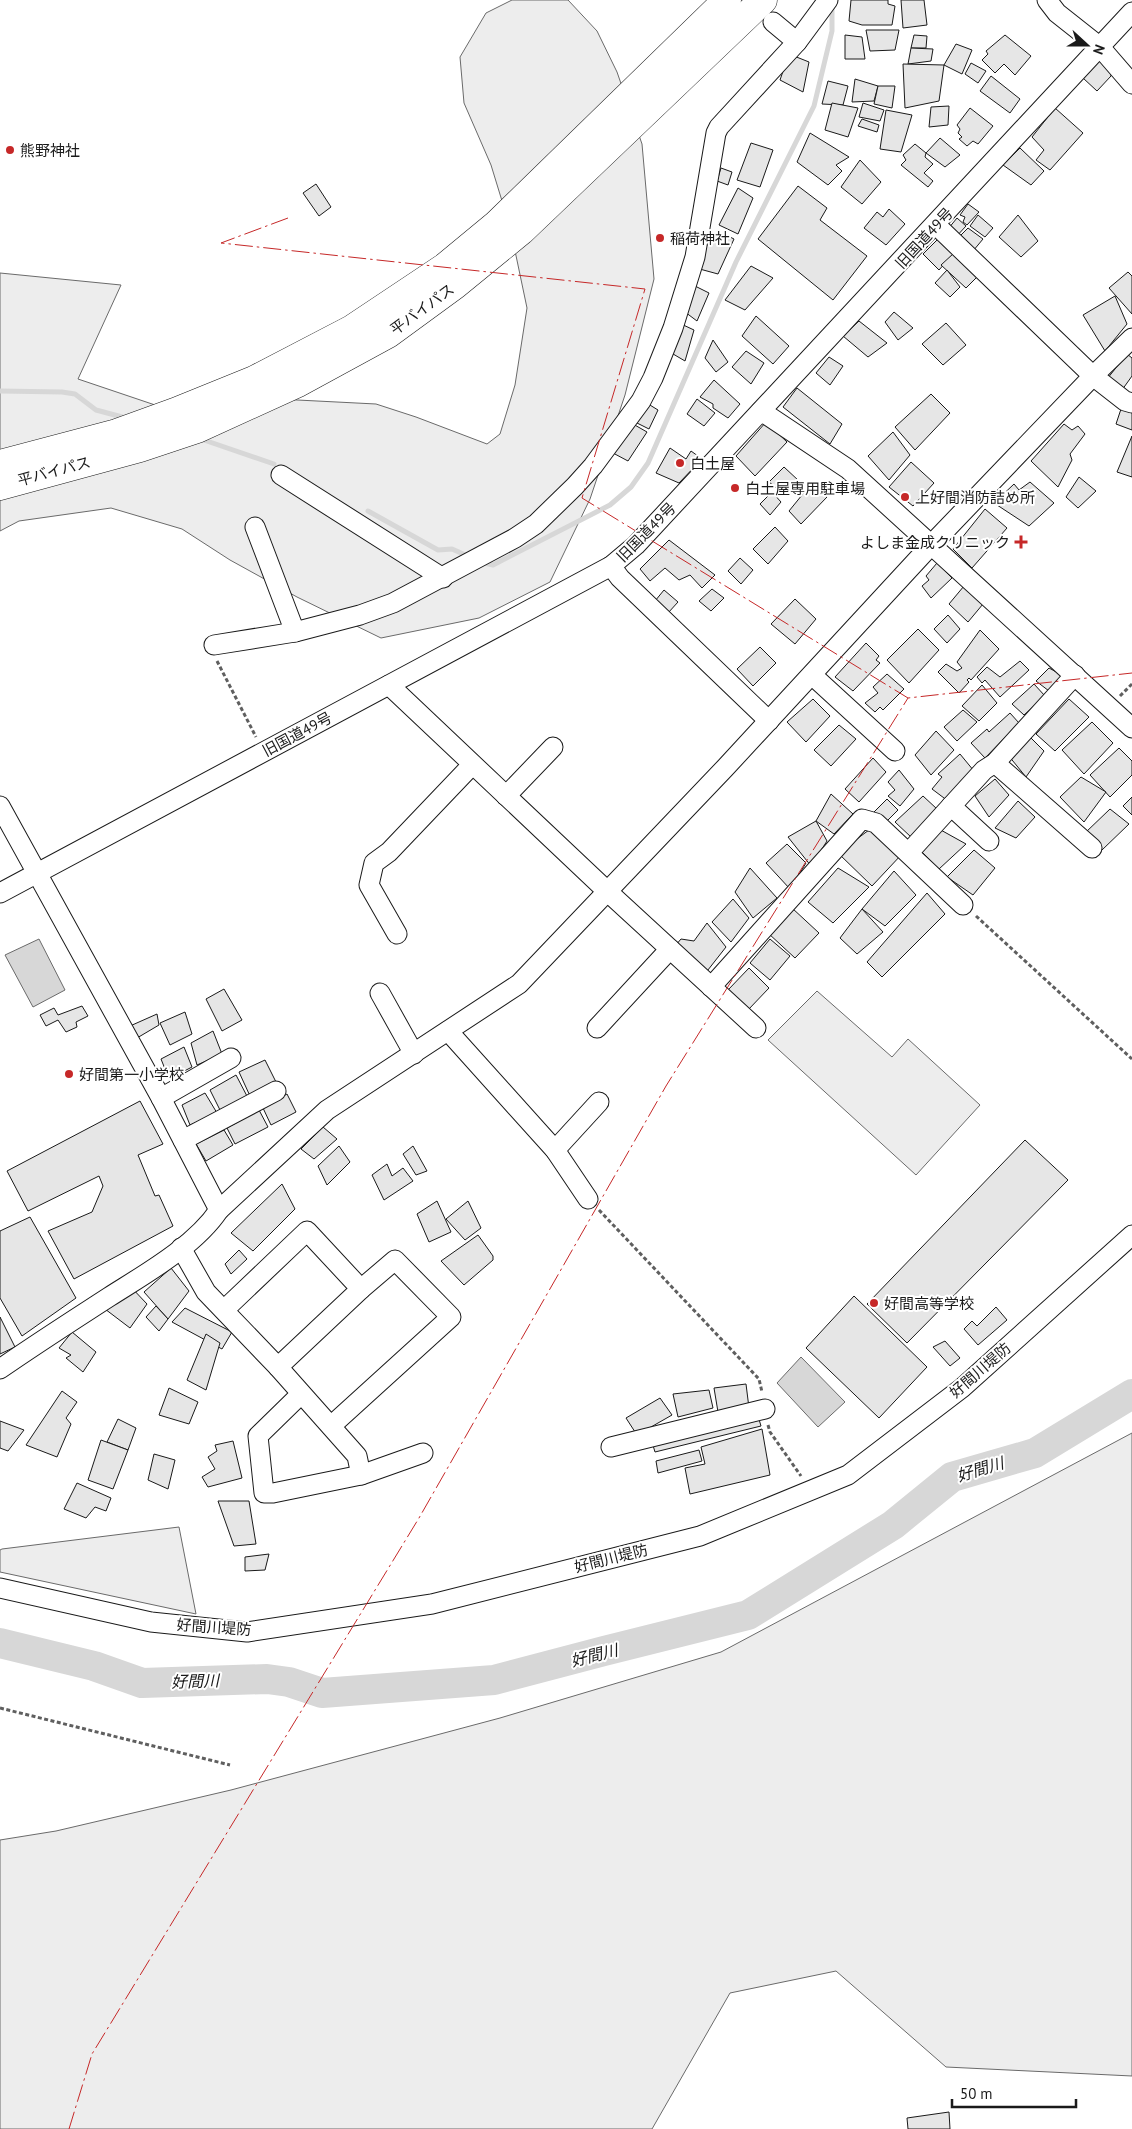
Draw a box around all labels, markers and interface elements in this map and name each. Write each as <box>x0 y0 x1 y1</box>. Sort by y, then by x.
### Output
north arrow <box>1062 20 1112 70</box>
text: N <box>1089 42 1109 57</box>
place label: 熊野神社 <box>20 141 80 160</box>
marker: 熊野神社 <box>4 144 16 156</box>
street label: 旧国道49号 <box>891 204 957 272</box>
place label: 稲荷神社 <box>670 229 730 248</box>
marker: 稲荷神社 <box>654 232 666 244</box>
street label: 平バイパス <box>386 279 458 339</box>
street label: 平バイパス <box>15 452 93 490</box>
place label: 白土屋 <box>690 454 735 473</box>
marker: 白土屋 <box>674 457 686 469</box>
place label: 白土屋専用駐車場 <box>745 479 865 498</box>
marker: 白土屋専用駐車場 <box>729 482 741 494</box>
place label: 上好間消防詰め所 <box>915 488 1035 507</box>
marker: 上好間消防詰め所 <box>899 491 911 503</box>
street label: 旧国道49号 <box>612 498 680 566</box>
place label: よしま金成クリニック <box>860 533 1010 552</box>
marker: よしま金成クリニック <box>1014 535 1028 549</box>
street label: 旧国道49号 <box>259 708 335 760</box>
place label: 好間第一小学校 <box>79 1065 184 1084</box>
marker: 好間第一小学校 <box>63 1068 75 1080</box>
place label: 好間高等学校 <box>884 1294 974 1313</box>
marker: 好間高等学校 <box>868 1297 880 1309</box>
street label: 好間川堤防 <box>945 1338 1015 1402</box>
water label: 好間川 <box>954 1452 1008 1486</box>
street label: 好間川堤防 <box>572 1540 650 1576</box>
street label: 好間川堤防 <box>176 1615 252 1639</box>
water label: 好間川 <box>568 1639 622 1671</box>
water label: 好間川 <box>171 1670 221 1692</box>
scale bar <box>952 2076 1076 2108</box>
text: 50 m <box>960 2084 993 2103</box>

